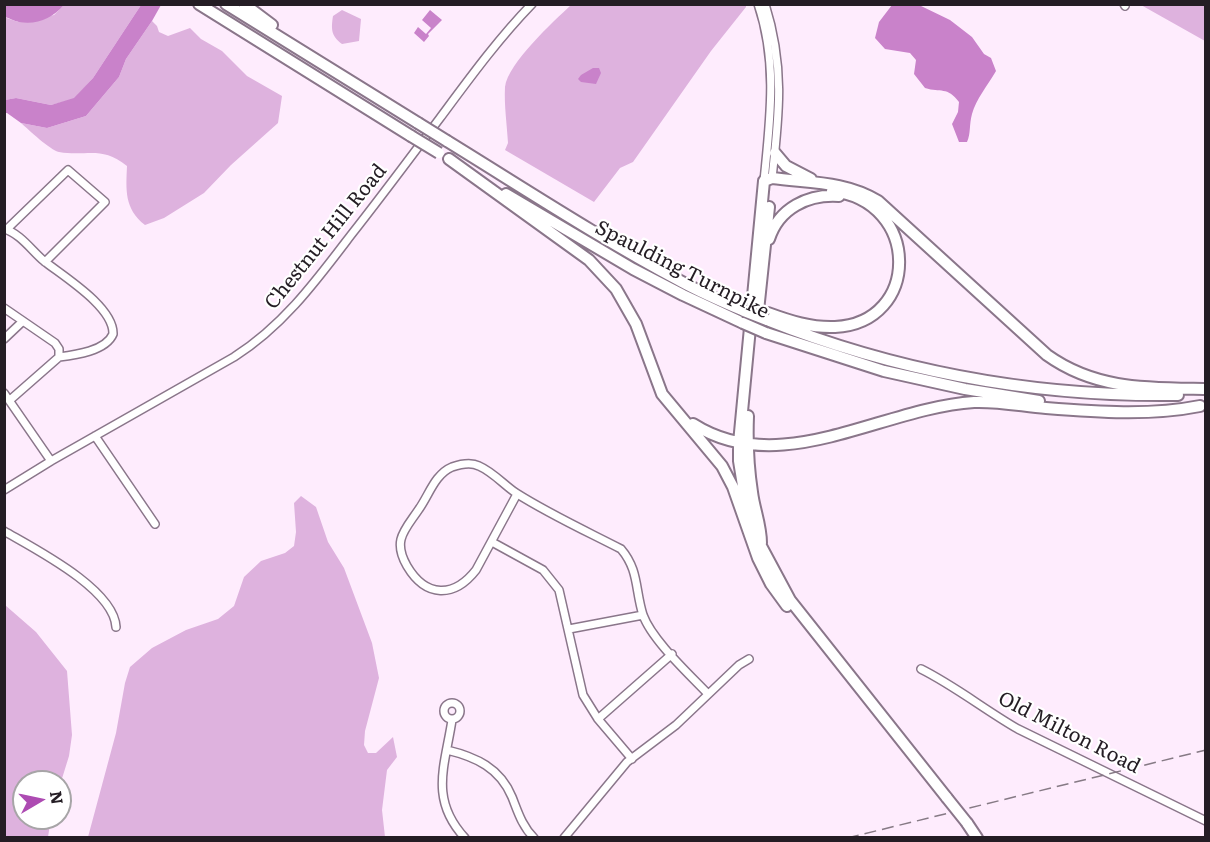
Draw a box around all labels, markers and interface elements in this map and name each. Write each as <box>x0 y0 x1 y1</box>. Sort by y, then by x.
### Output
street label: Chestnut Hill Road <box>260 160 392 314</box>
street label: Spaulding Turnpike <box>591 216 773 324</box>
street label: Old Milton Road <box>994 687 1144 779</box>
north arrow <box>12 770 72 830</box>
text: N <box>45 789 71 806</box>

